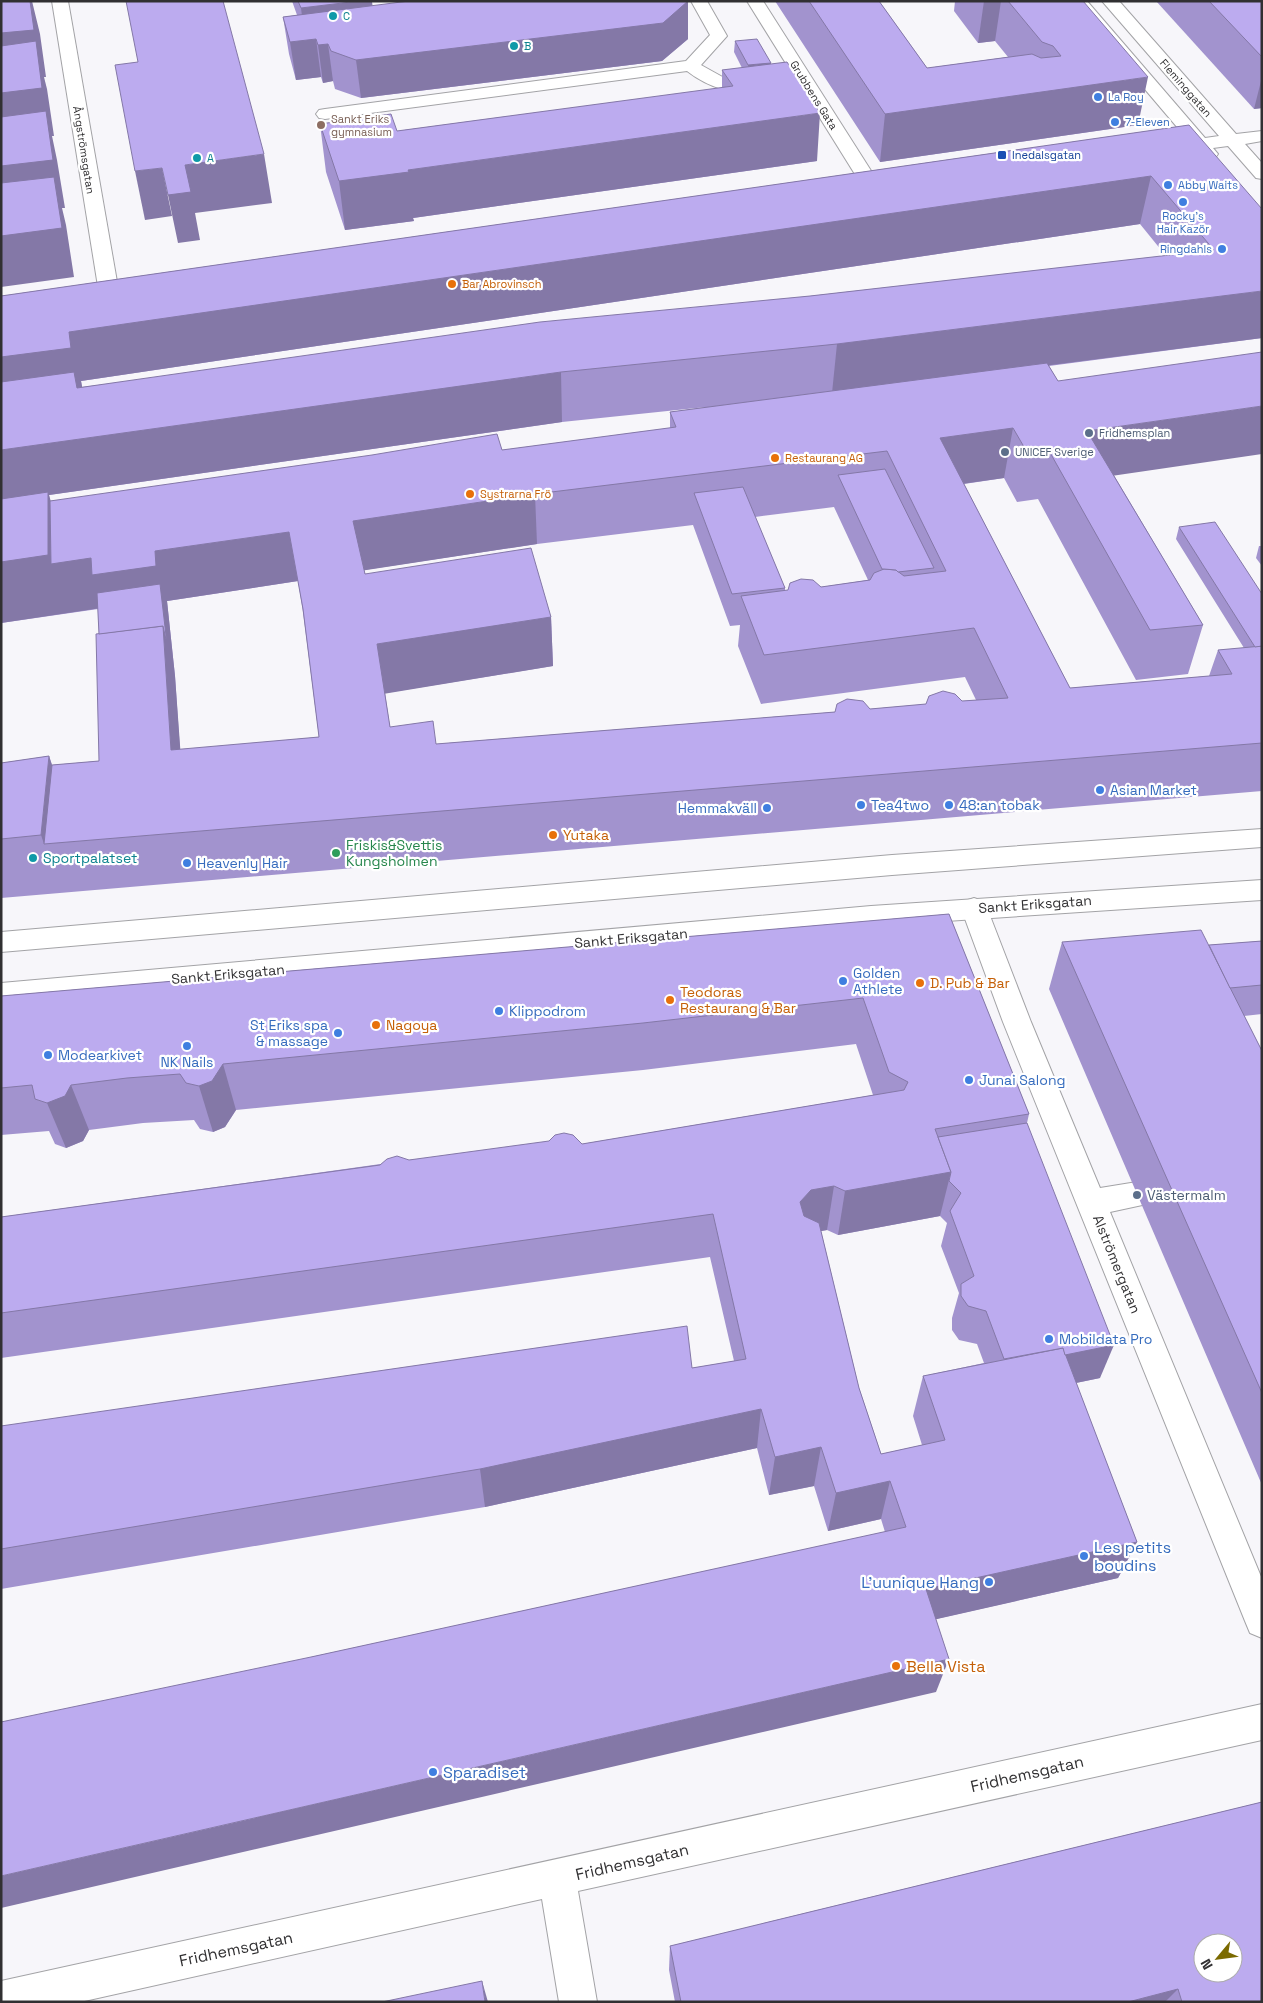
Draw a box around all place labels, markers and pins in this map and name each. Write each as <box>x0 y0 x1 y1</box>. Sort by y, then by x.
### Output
place label: C <box>343 9 350 23</box>
marker: C <box>327 10 339 22</box>
place label: B <box>524 39 531 53</box>
marker: B <box>508 40 520 52</box>
place label: La Roy <box>1108 90 1144 104</box>
marker: La Roy <box>1092 91 1104 103</box>
place label: Sankt Eriks gymnasium <box>331 112 392 139</box>
place label: 7-Eleven <box>1125 115 1170 129</box>
marker: 7-Eleven <box>1109 116 1121 128</box>
marker: Sankt Eriks gymnasium <box>315 119 327 131</box>
place label: Inedalsgatan <box>1012 148 1081 162</box>
marker: Inedalsgatan <box>996 149 1008 161</box>
place label: A <box>207 151 214 165</box>
marker: A <box>191 152 203 164</box>
place label: Abby Waits <box>1178 178 1238 192</box>
marker: Abby Waits <box>1162 179 1174 191</box>
marker: Rocky's Hair Kazör <box>1177 196 1189 208</box>
place label: Rocky's Hair Kazör <box>1157 209 1209 236</box>
place label: Ringdahls <box>1160 242 1212 256</box>
marker: Ringdahls <box>1216 243 1228 255</box>
place label: Bar Abrovinsch <box>462 277 541 291</box>
marker: Bar Abrovinsch <box>446 278 458 290</box>
place label: Fridhemsplan <box>1099 426 1170 440</box>
marker: Fridhemsplan <box>1083 427 1095 439</box>
place label: UNICEF Sverige <box>1015 445 1094 459</box>
marker: UNICEF Sverige <box>999 446 1011 458</box>
place label: Restaurang AG <box>785 451 863 465</box>
marker: Restaurang AG <box>769 452 781 464</box>
place label: Systrarna Frö <box>480 487 551 501</box>
marker: Systrarna Frö <box>464 488 476 500</box>
place label: Asian Market <box>1110 781 1197 799</box>
marker: Asian Market <box>1094 784 1106 796</box>
place label: Tea4two <box>871 796 929 814</box>
place label: 48:an tobak <box>959 796 1040 814</box>
place label: Hemmakväll <box>678 799 757 817</box>
marker: Tea4two <box>855 799 867 811</box>
marker: 48:an tobak <box>943 799 955 811</box>
marker: Hemmakväll <box>761 802 773 814</box>
place label: Yutaka <box>563 826 609 844</box>
marker: Yutaka <box>547 829 559 841</box>
place label: Friskis&Svettis Kungsholmen <box>346 836 442 870</box>
marker: Friskis&Svettis Kungsholmen <box>330 847 342 859</box>
place label: Sportpalatset <box>43 849 137 867</box>
marker: Sportpalatset <box>27 852 39 864</box>
place label: Heavenly Hair <box>197 854 288 872</box>
marker: Heavenly Hair <box>181 857 193 869</box>
place label: Golden Athlete <box>853 964 903 998</box>
place label: D. Pub & Bar <box>930 974 1010 992</box>
marker: Golden Athlete <box>837 975 849 987</box>
marker: D. Pub & Bar <box>914 977 926 989</box>
place label: Teodoras Restaurang & Bar <box>680 983 796 1017</box>
marker: Teodoras Restaurang & Bar <box>664 994 676 1006</box>
place label: Klippodrom <box>509 1002 586 1020</box>
marker: Klippodrom <box>493 1005 505 1017</box>
place label: St Eriks spa & massage <box>250 1016 328 1050</box>
place label: Nagoya <box>386 1016 437 1034</box>
marker: Nagoya <box>370 1019 382 1031</box>
marker: St Eriks spa & massage <box>332 1027 344 1039</box>
marker: NK Nails <box>181 1040 193 1052</box>
place label: Modearkivet <box>58 1046 142 1064</box>
marker: Modearkivet <box>42 1049 54 1061</box>
place label: NK Nails <box>160 1053 214 1071</box>
place label: Junai Salong <box>979 1071 1065 1089</box>
marker: Junai Salong <box>963 1074 975 1086</box>
place label: Västermalm <box>1147 1186 1226 1204</box>
marker: Västermalm <box>1131 1189 1143 1201</box>
place label: Mobildata Pro <box>1059 1330 1152 1348</box>
marker: Mobildata Pro <box>1043 1333 1055 1345</box>
place label: Les petits boudins <box>1094 1537 1171 1576</box>
marker: Les petits boudins <box>1078 1550 1090 1562</box>
place label: L'uunique Hang <box>861 1572 979 1593</box>
marker: L'uunique Hang <box>983 1576 995 1588</box>
place label: Bella Vista <box>906 1656 986 1677</box>
marker: Bella Vista <box>890 1660 902 1672</box>
place label: Sparadiset <box>443 1762 526 1783</box>
marker: Sparadiset <box>427 1766 439 1778</box>

